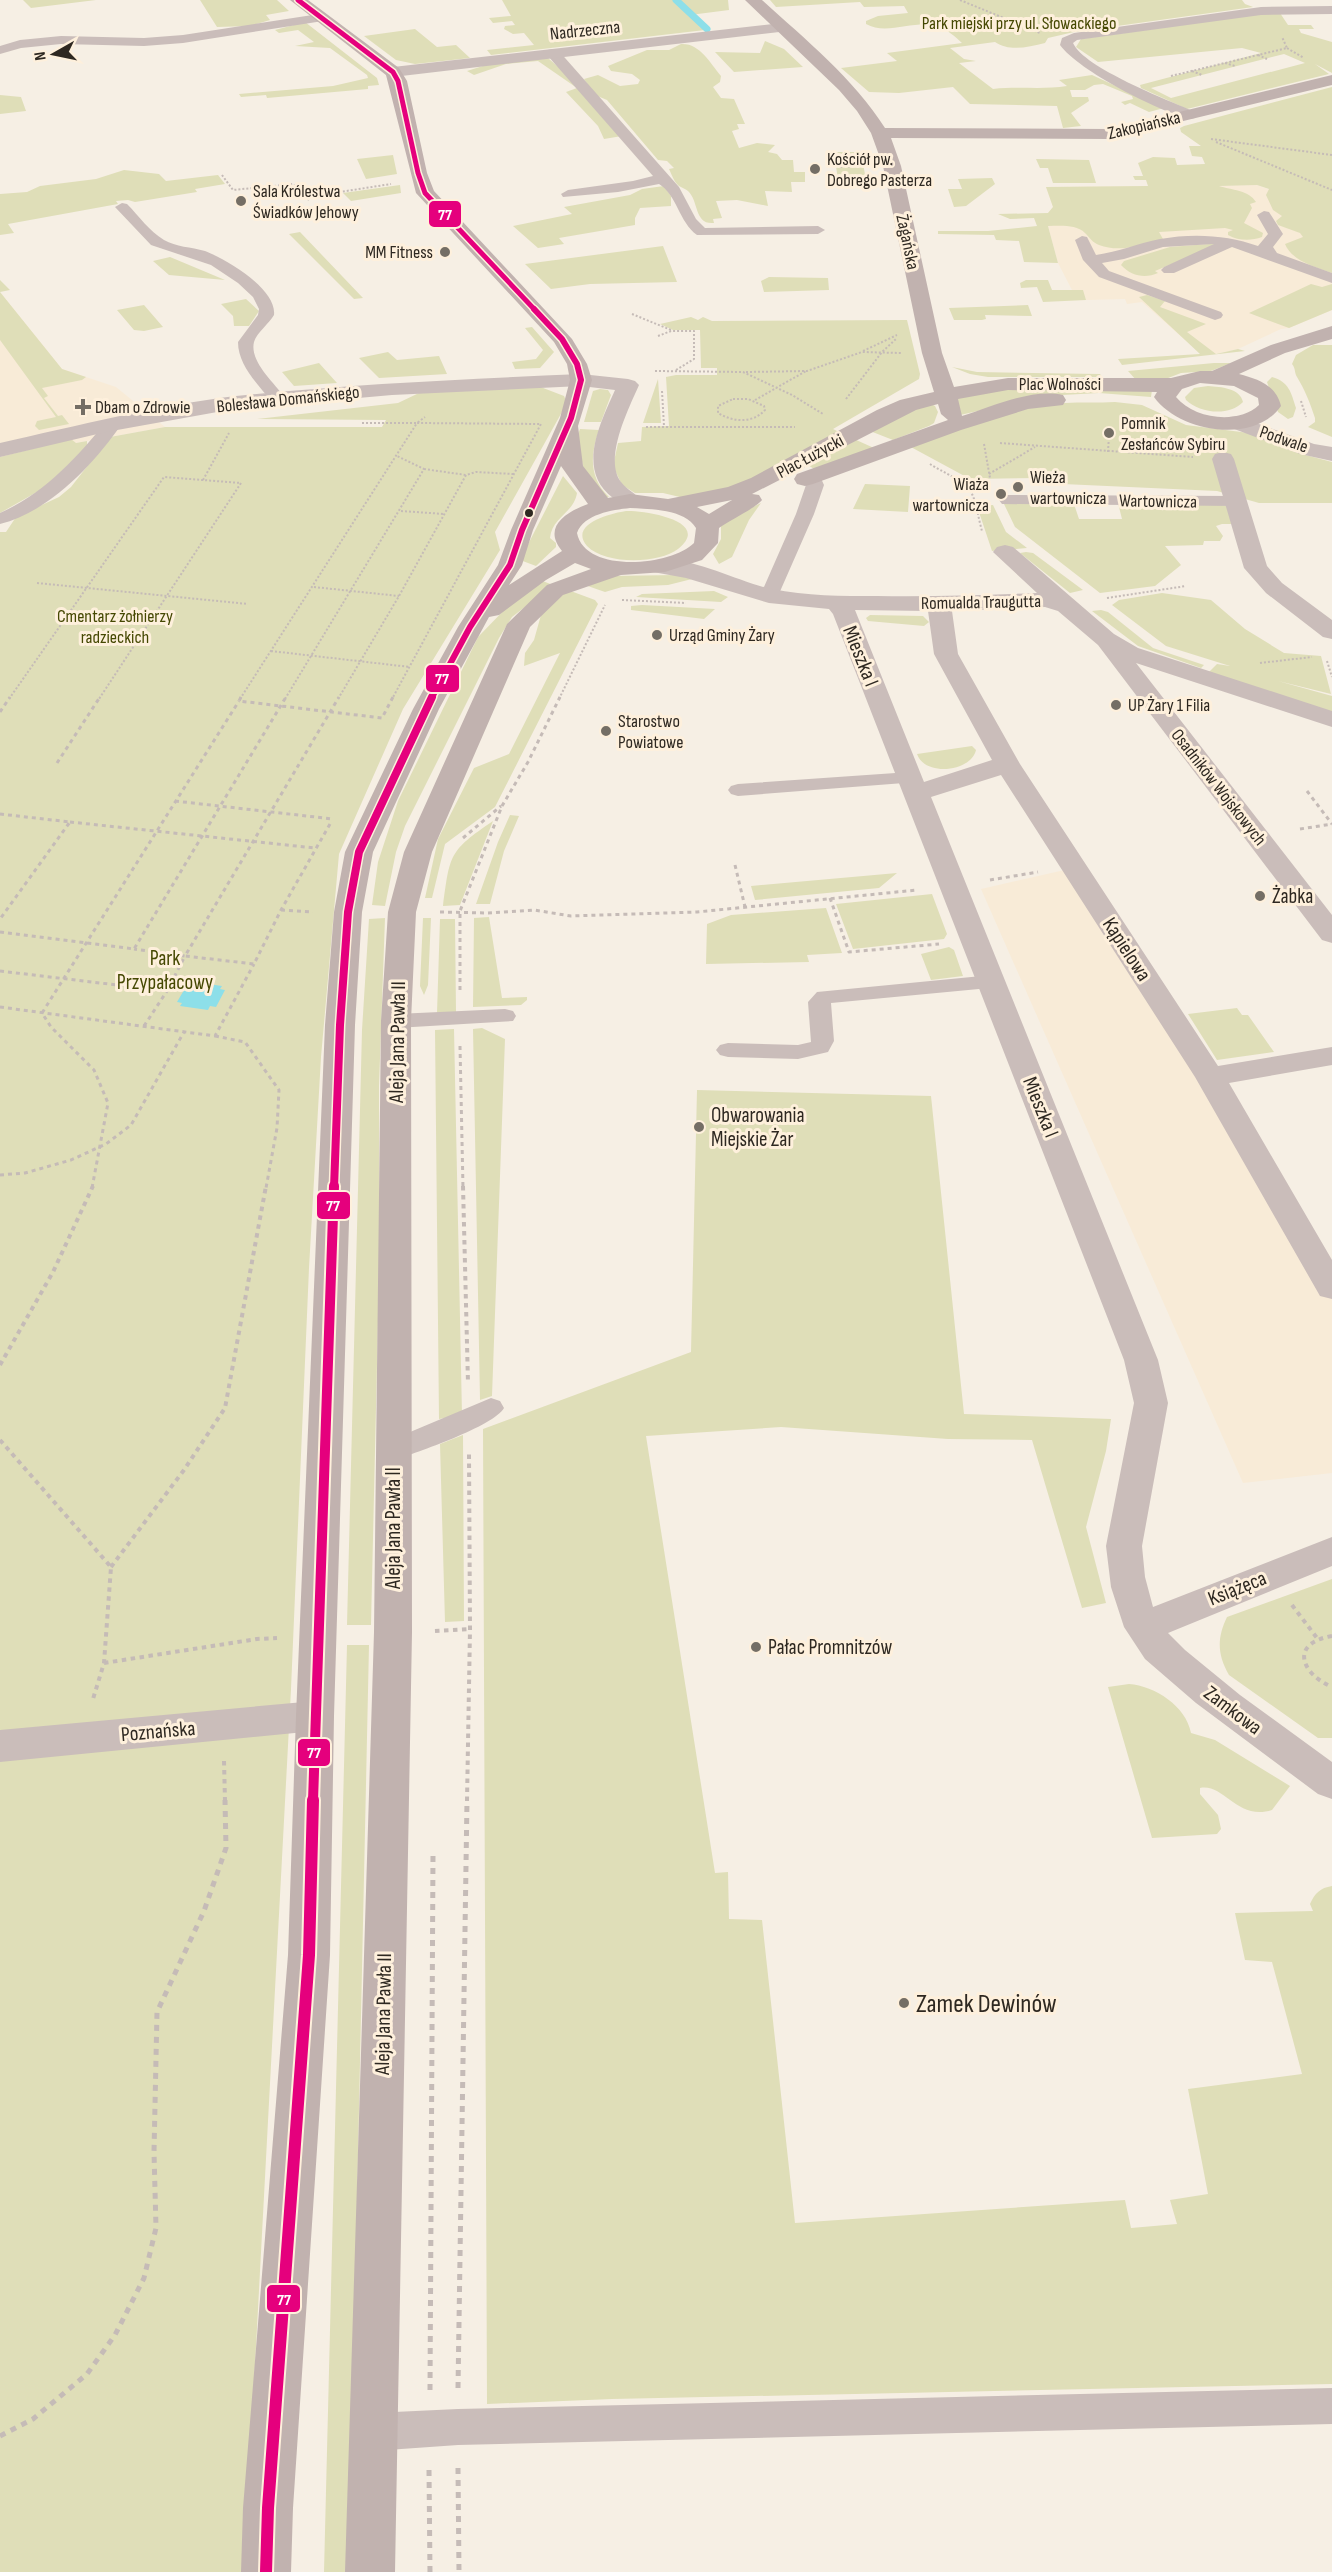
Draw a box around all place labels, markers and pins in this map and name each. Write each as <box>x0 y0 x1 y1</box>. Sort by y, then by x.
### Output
place label: Kościół pw. Dobrego Pasterza <box>827 149 932 191</box>
marker: Kościół pw. Dobrego Pasterza <box>808 162 822 176</box>
place label: Sala Królestwa Świadków Jehowy <box>253 181 359 223</box>
marker: Sala Królestwa Świadków Jehowy <box>234 194 248 208</box>
place label: MM Fitness <box>365 242 433 263</box>
marker: MM Fitness <box>438 245 452 259</box>
place label: Dbam o Zdrowie <box>95 397 191 418</box>
marker: Dbam o Zdrowie <box>76 400 90 414</box>
place label: Pomnik Zesłańców Sybiru <box>1121 413 1225 455</box>
marker: Pomnik Zesłańców Sybiru <box>1102 426 1116 440</box>
place label: Wieża wartownicza <box>1030 467 1107 509</box>
place label: Wiaża wartownicza <box>912 474 989 516</box>
marker: Wieża wartownicza <box>1011 480 1025 494</box>
marker: Wiaża wartownicza <box>994 487 1008 501</box>
unlabelled marker <box>523 507 535 519</box>
place label: Urząd Gminy Żary <box>669 625 775 646</box>
marker: Urząd Gminy Żary <box>650 628 664 642</box>
place label: UP Żary 1 Filia <box>1128 695 1210 716</box>
marker: UP Żary 1 Filia <box>1109 698 1123 712</box>
place label: Starostwo Powiatowe <box>618 711 683 753</box>
marker: Starostwo Powiatowe <box>599 724 613 738</box>
place label: Żabka <box>1272 884 1313 909</box>
marker: Żabka <box>1253 889 1267 903</box>
place label: Obwarowania Miejskie Żar <box>711 1103 804 1152</box>
marker: Obwarowania Miejskie Żar <box>692 1120 706 1134</box>
place label: Pałac Promnitzów <box>768 1635 892 1660</box>
marker: Pałac Promnitzów <box>749 1640 763 1654</box>
place label: Zamek Dewinów <box>916 1989 1057 2020</box>
marker: Zamek Dewinów <box>897 1996 911 2010</box>

